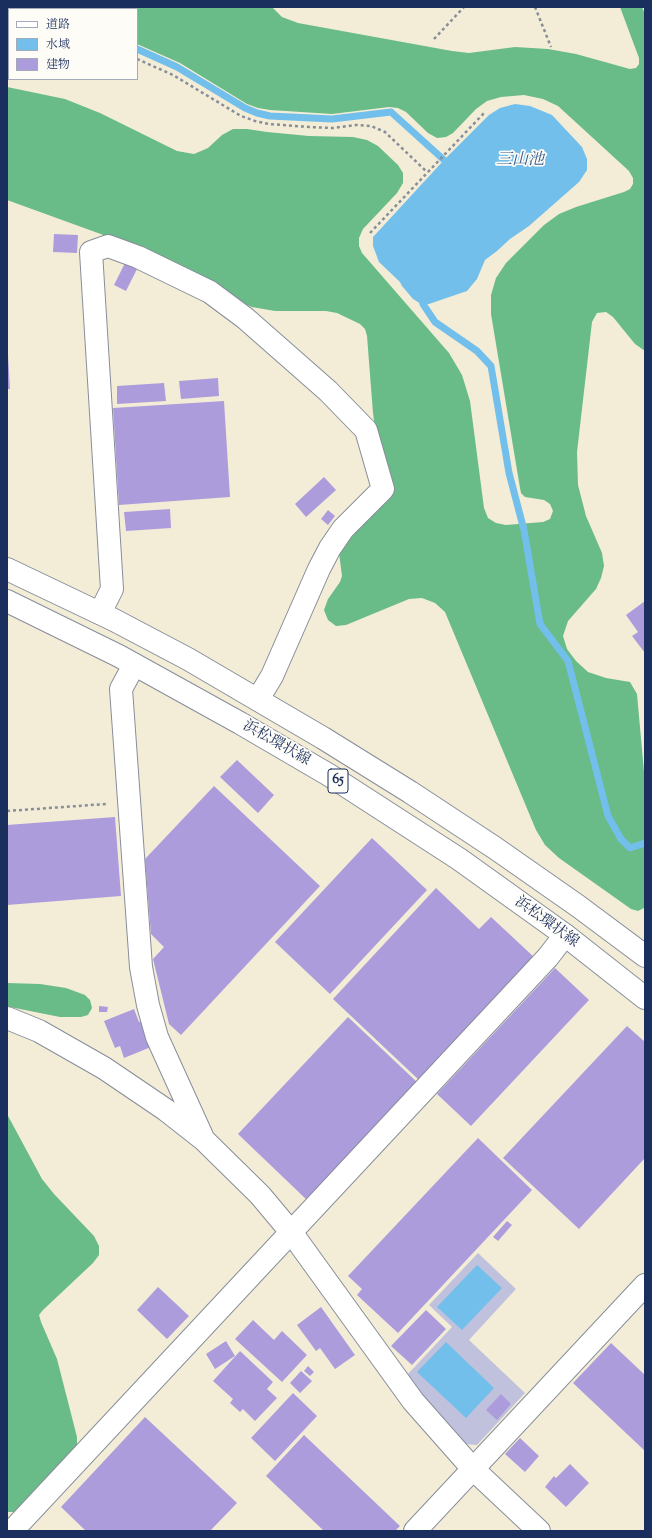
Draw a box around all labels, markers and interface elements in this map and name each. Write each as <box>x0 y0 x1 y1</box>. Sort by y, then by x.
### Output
legend <box>8 8 138 80</box>
text: 道路 <box>46 16 70 34</box>
text: 水域 <box>46 36 70 54</box>
text: 建物 <box>46 56 70 74</box>
water label: 三山池 <box>496 151 544 171</box>
street label: 浜松環状線 <box>239 717 313 771</box>
road number: 65 <box>328 769 348 793</box>
street label: 浜松環状線 <box>510 894 582 952</box>

